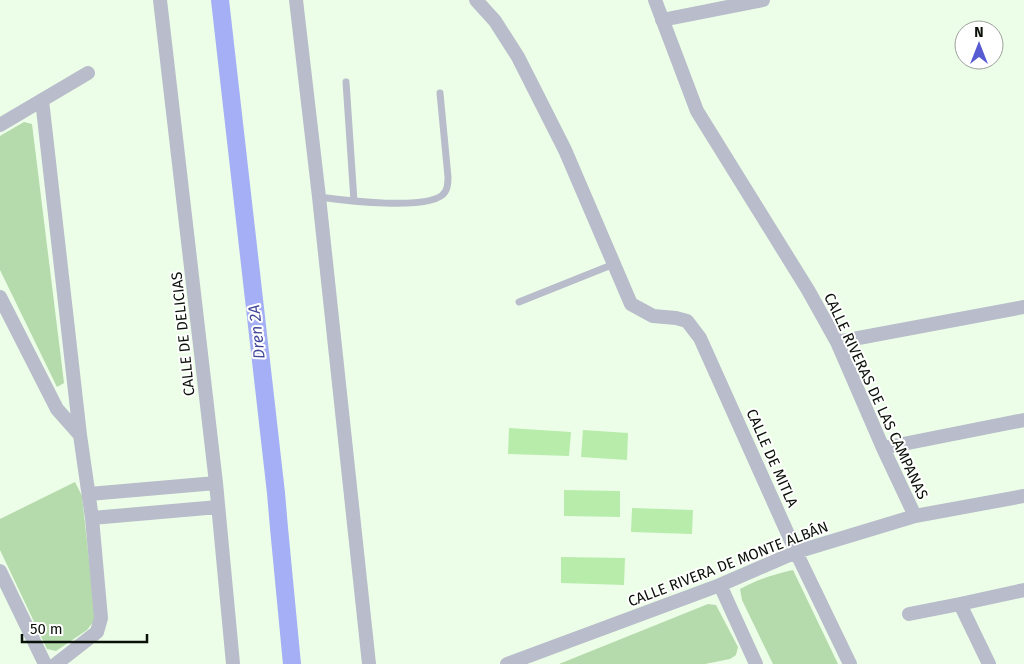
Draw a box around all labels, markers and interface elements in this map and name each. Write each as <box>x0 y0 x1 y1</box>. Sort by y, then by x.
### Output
north arrow <box>954 20 1004 70</box>
text: N <box>974 24 984 41</box>
street label: CALLE DE DELICIAS <box>168 271 198 397</box>
street label: CALLE RIVERAS DE LAS CAMPANAS <box>820 290 932 502</box>
water label: Dren 2A <box>244 304 269 360</box>
street label: CALLE DE MITLA <box>742 406 802 510</box>
street label: CALLE RIVERA DE MONTE ALBÁN <box>625 517 831 611</box>
scale bar <box>22 612 148 644</box>
text: 50 m <box>30 620 63 638</box>

